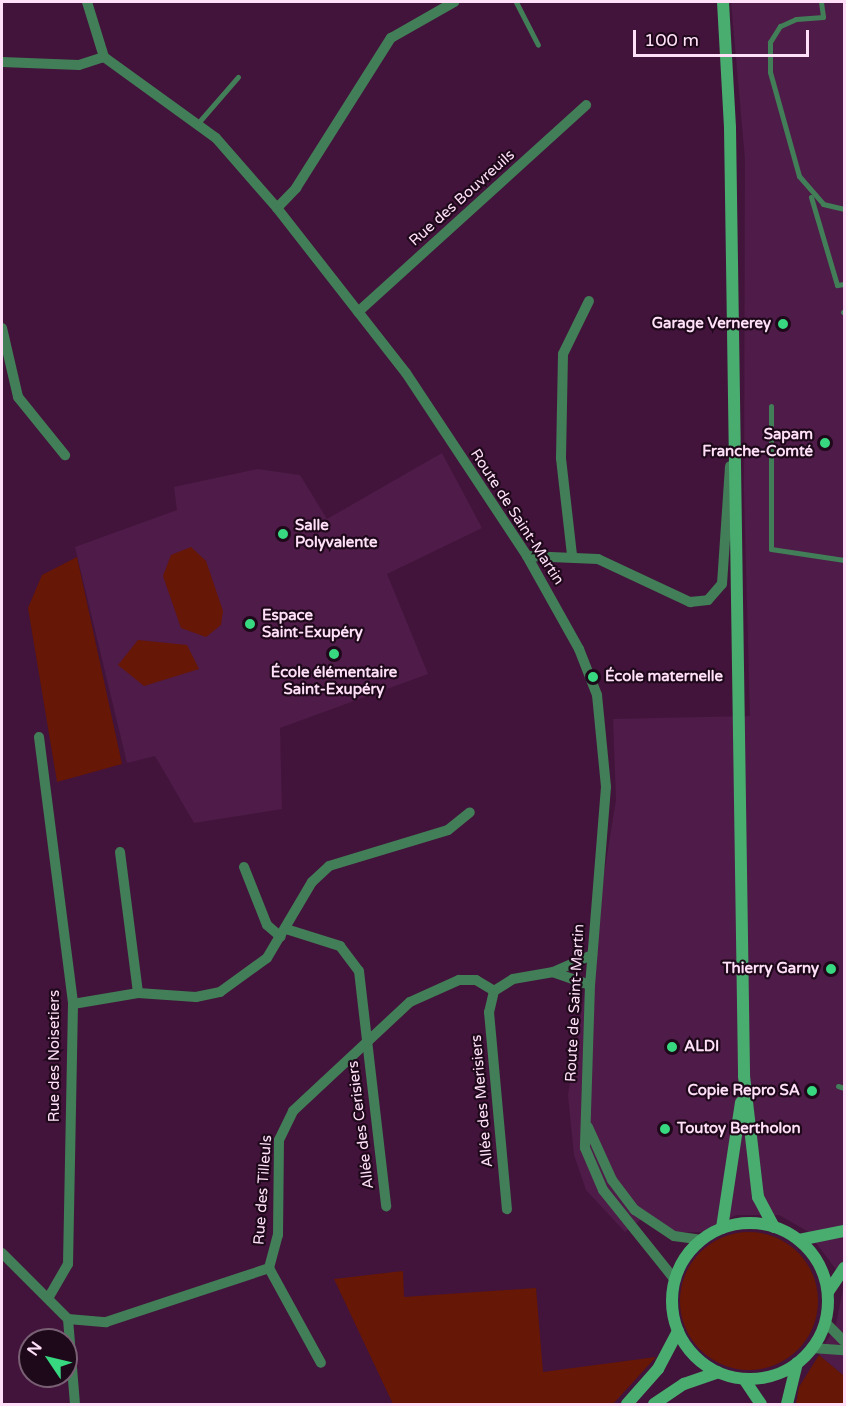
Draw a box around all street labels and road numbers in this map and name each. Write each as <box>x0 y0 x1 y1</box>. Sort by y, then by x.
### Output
street label: Rue des Bouvreuils <box>406 146 518 250</box>
street label: Route de Saint-Martin <box>466 446 568 588</box>
street label: Route de Saint-Martin <box>562 923 588 1083</box>
street label: Rue des Noisetiers <box>46 990 64 1122</box>
street label: Allée des Merisiers <box>467 1034 497 1168</box>
street label: Allée des Cerisiers <box>344 1060 378 1190</box>
street label: Rue des Tilleuls <box>250 1135 276 1245</box>

